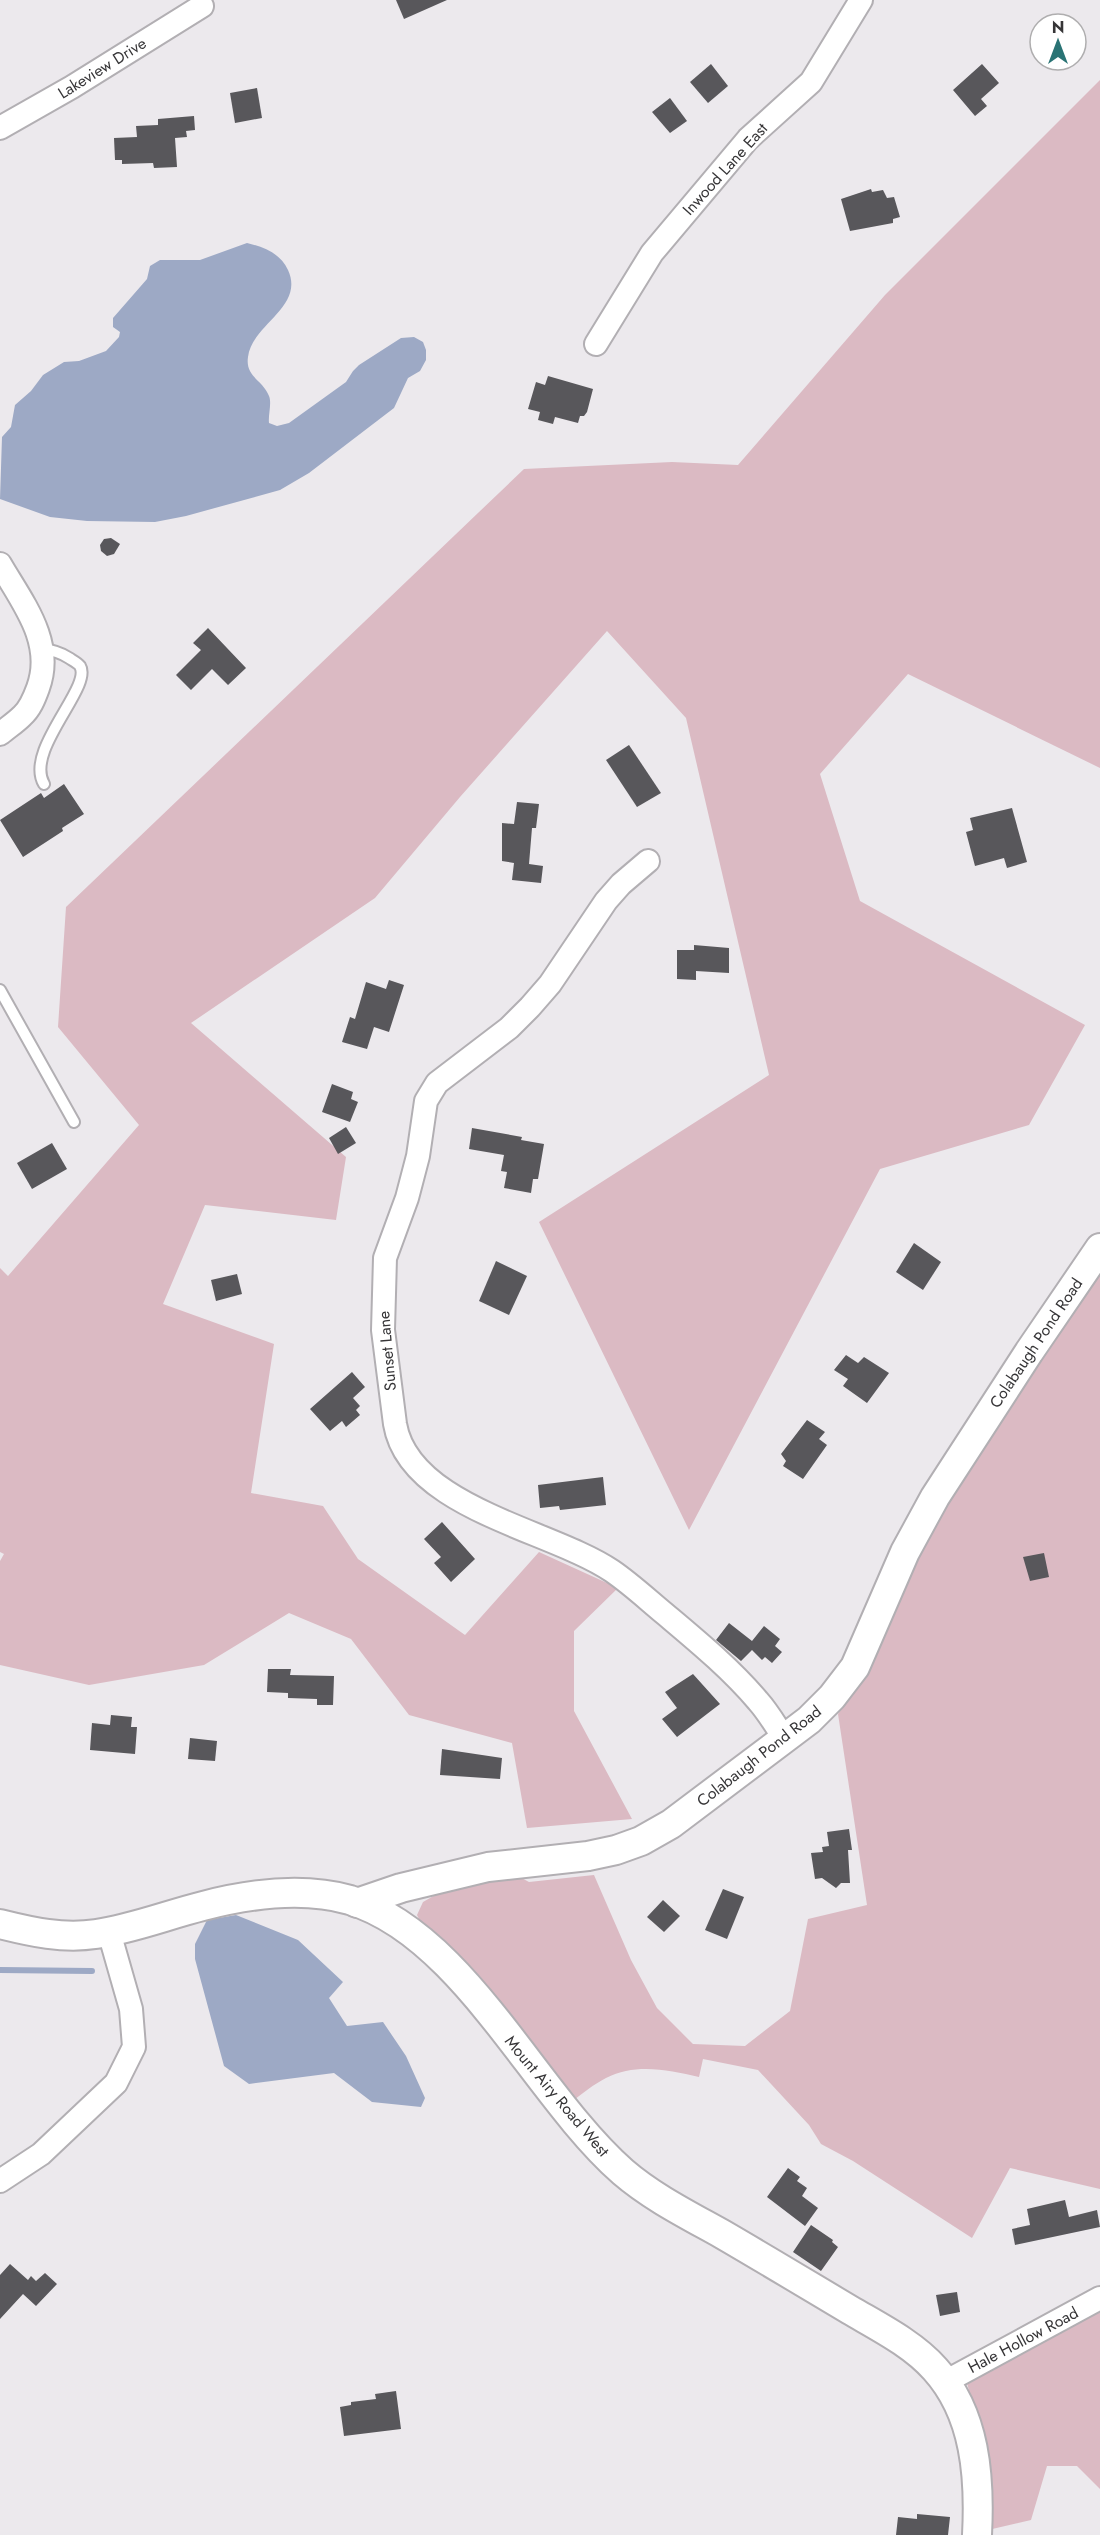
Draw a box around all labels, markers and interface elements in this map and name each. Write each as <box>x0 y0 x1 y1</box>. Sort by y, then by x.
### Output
north arrow <box>1028 12 1088 72</box>
text: N <box>1052 16 1064 39</box>
street label: Lakeview Drive <box>53 32 151 104</box>
street label: Inwood Lane East <box>677 118 773 220</box>
street label: Colabaugh Pond Road <box>984 1273 1088 1413</box>
street label: Sunset Lane <box>372 1310 402 1392</box>
street label: Colabaugh Pond Road <box>692 1700 826 1812</box>
street label: Mount Airy Road West <box>499 2030 615 2162</box>
street label: Hale Hollow Road <box>964 2301 1082 2379</box>

